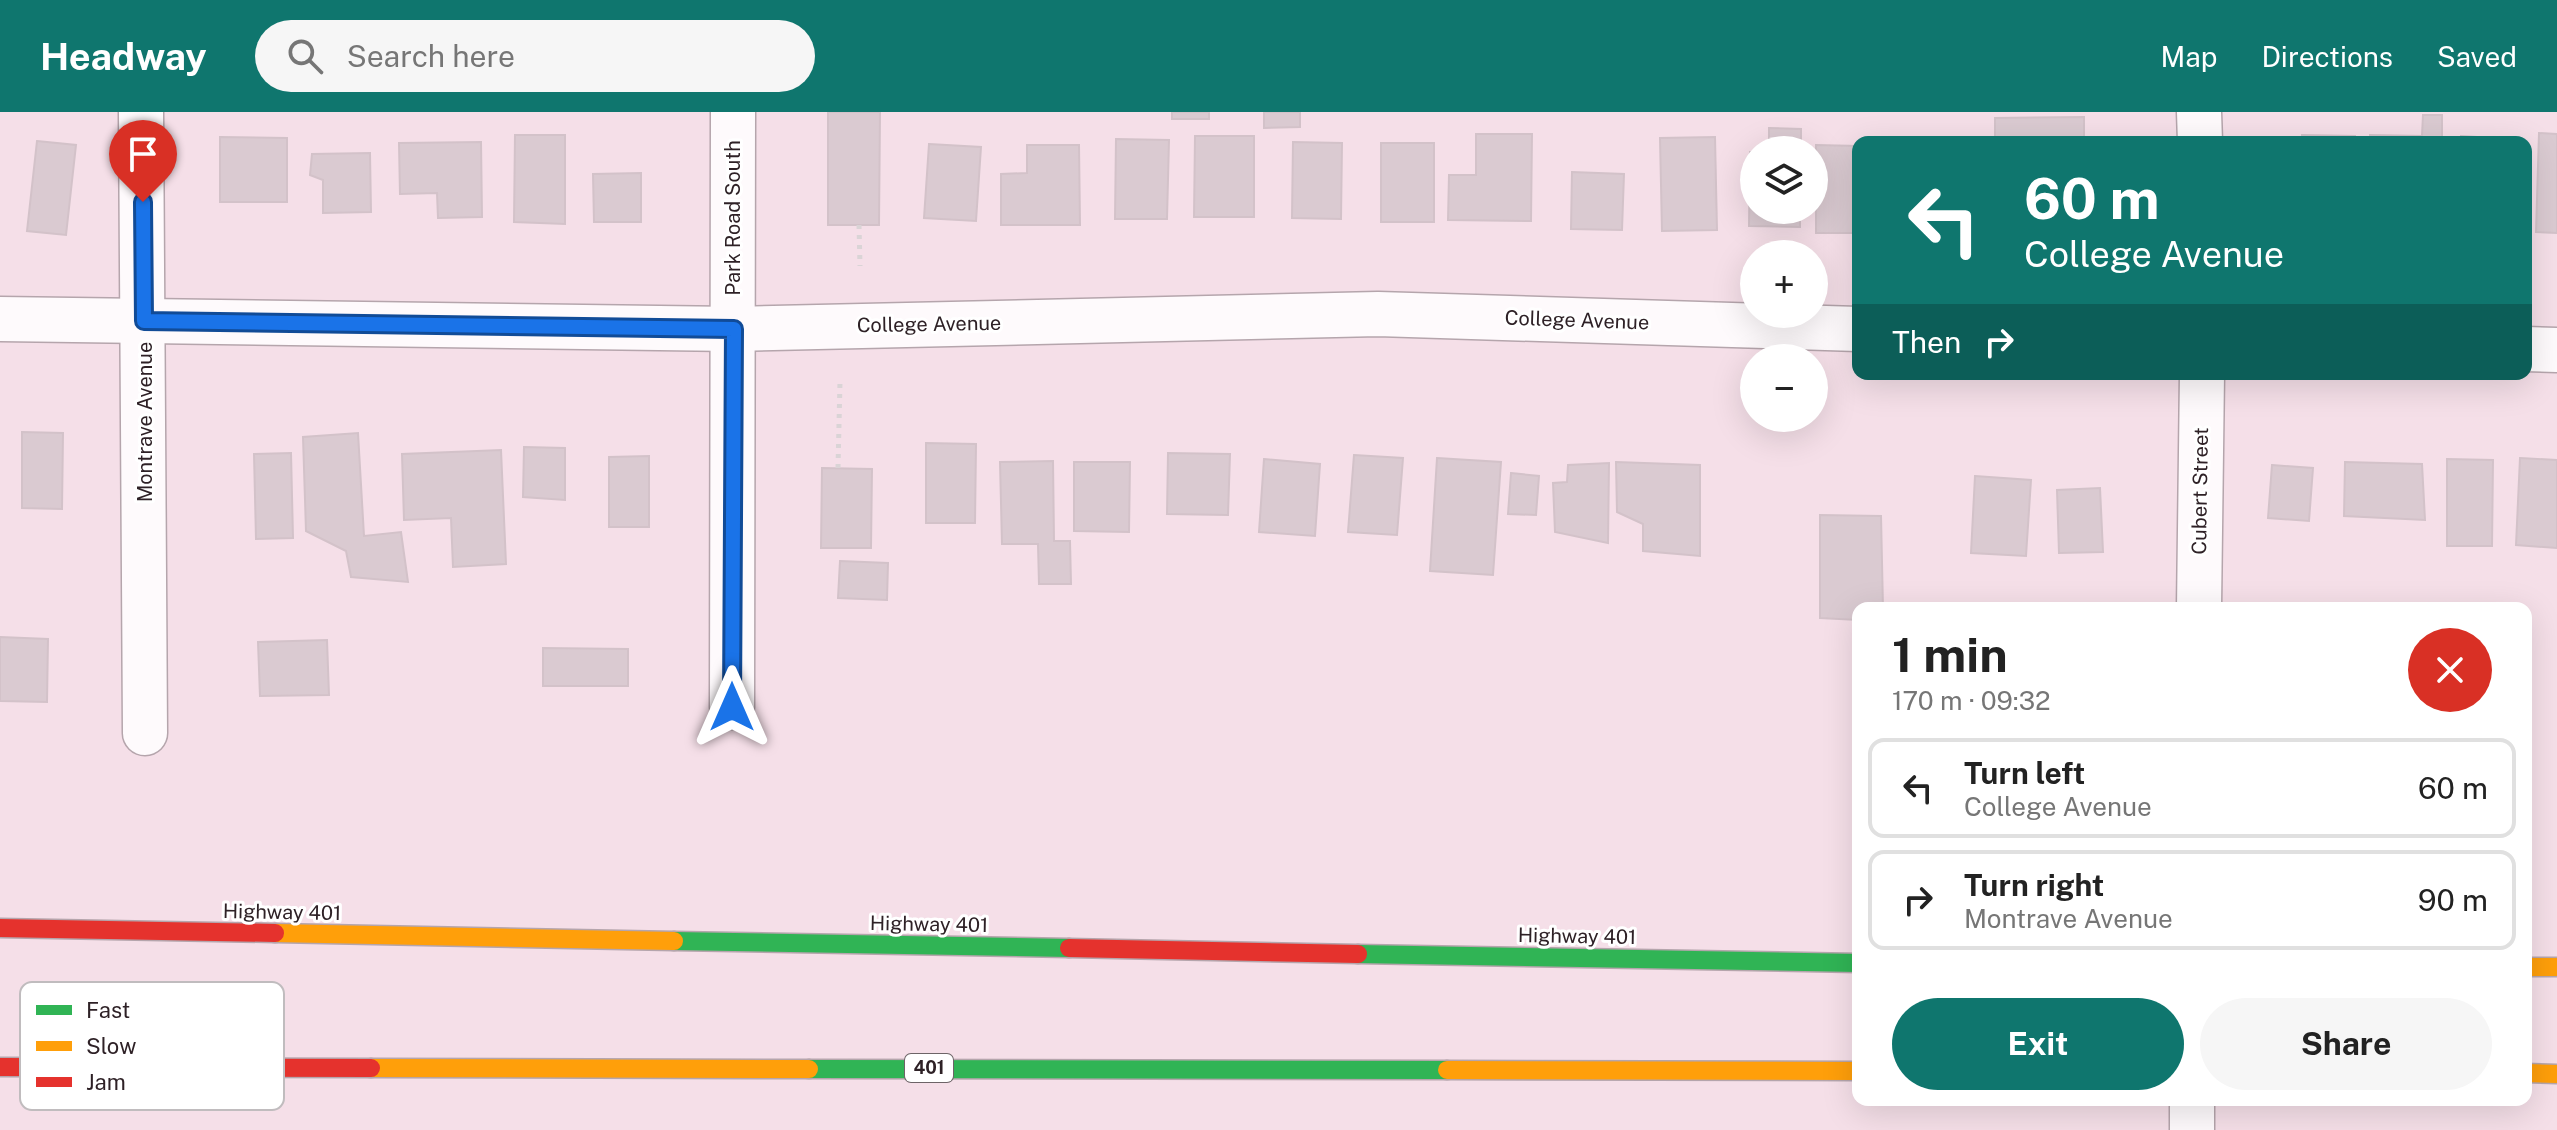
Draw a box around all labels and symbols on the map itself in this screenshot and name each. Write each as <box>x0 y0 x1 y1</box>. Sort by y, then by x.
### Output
pin <box>109 120 177 202</box>
street label: Park Road South <box>721 140 745 296</box>
street label: College Avenue <box>1504 305 1650 335</box>
street label: College Avenue <box>857 311 1001 337</box>
street label: Montrave Avenue <box>133 342 157 502</box>
street label: Cubert Street <box>2187 427 2213 555</box>
position arrow <box>690 665 774 749</box>
street label: Highway 401 <box>223 899 341 925</box>
street label: Highway 401 <box>870 911 988 937</box>
street label: Highway 401 <box>1518 923 1636 949</box>
legend <box>20 982 284 1110</box>
text: Fast <box>86 997 130 1023</box>
text: Slow <box>86 1033 136 1059</box>
road number: 401 <box>905 1054 953 1082</box>
text: Jam <box>86 1069 126 1095</box>

